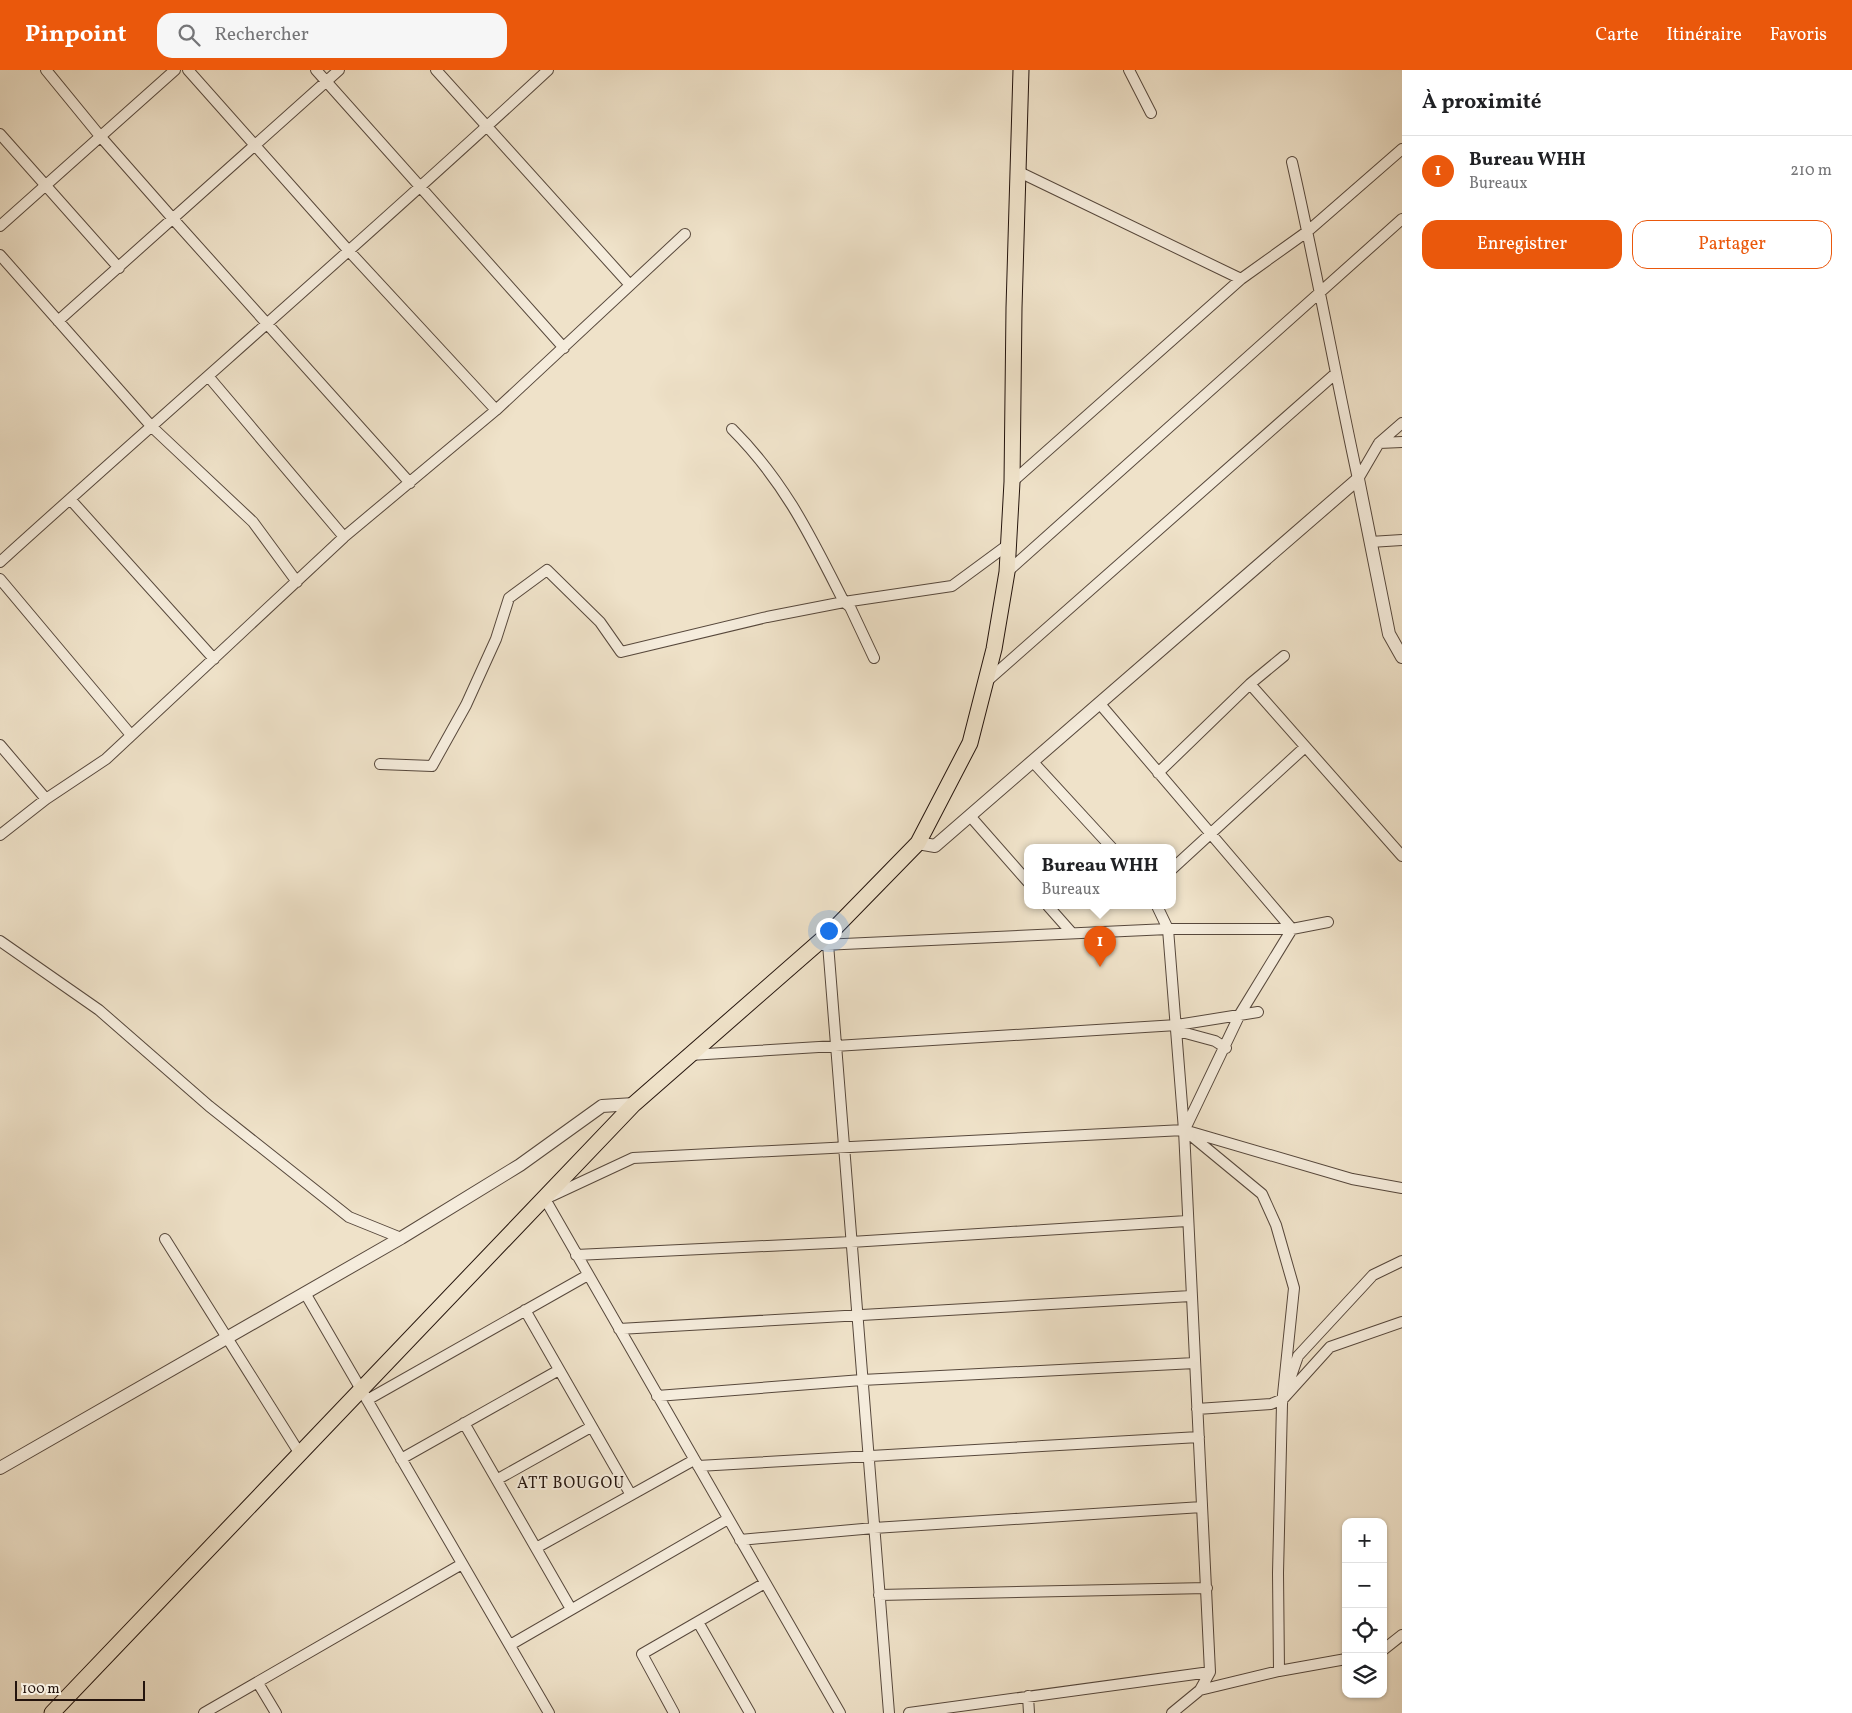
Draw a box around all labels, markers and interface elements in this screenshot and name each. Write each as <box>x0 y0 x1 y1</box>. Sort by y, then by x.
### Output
search box <box>157 13 507 58</box>
text: Pinpoint <box>25 18 127 52</box>
icon: search <box>175 21 203 49</box>
text: Rechercher <box>215 22 309 48</box>
text: Carte <box>1595 23 1638 48</box>
text: Itinéraire <box>1666 23 1742 48</box>
text: Favoris <box>1770 23 1827 48</box>
text: À proximité <box>1422 88 1541 117</box>
text: Bureau WHH <box>1469 147 1586 173</box>
text: 1 <box>1435 160 1441 182</box>
text: 210 m <box>1790 160 1832 182</box>
text: Bureaux <box>1469 173 1528 195</box>
button: Enregistrer <box>1422 220 1622 269</box>
button: Partager <box>1632 220 1832 269</box>
popup <box>1024 844 1176 909</box>
text: Bureau WHH <box>1042 853 1158 879</box>
text: Bureaux <box>1042 879 1100 901</box>
your location <box>816 918 842 944</box>
pin: 1 <box>1084 926 1116 967</box>
district label: ATT BOUGOU <box>517 1473 625 1495</box>
map controls <box>1342 1518 1387 1698</box>
button: + <box>1342 1518 1387 1563</box>
button: − <box>1342 1563 1387 1608</box>
button: locate <box>1342 1608 1387 1653</box>
button: layers <box>1342 1653 1387 1698</box>
scale bar <box>15 1678 145 1701</box>
text: 100 m <box>22 1680 60 1699</box>

